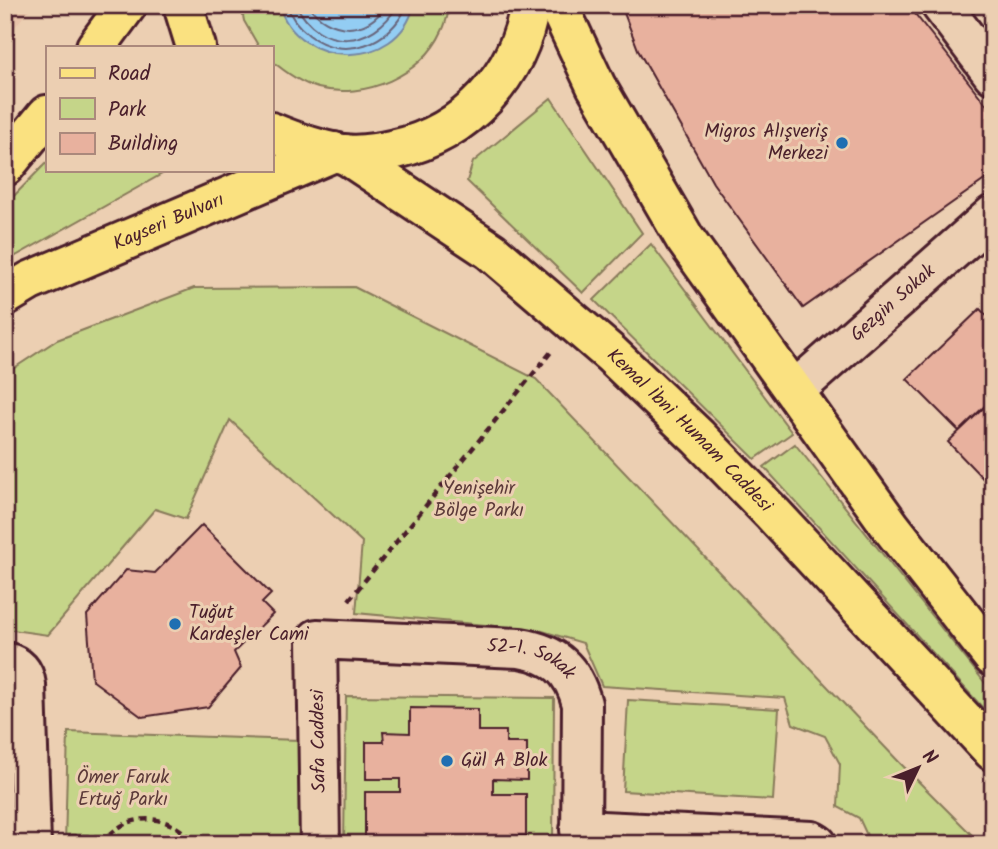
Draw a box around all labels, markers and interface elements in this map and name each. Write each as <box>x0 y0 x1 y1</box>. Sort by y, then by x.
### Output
legend <box>46 46 273 172</box>
text: Road <box>108 58 151 91</box>
text: Park <box>108 94 146 127</box>
place label: Migros Alışveriş Merkezi <box>704 117 829 169</box>
text: Building <box>108 128 178 161</box>
marker: Migros Alışveriş Merkezi <box>834 135 850 151</box>
street label: Kayseri Bulvarı <box>109 185 229 259</box>
street label: Gezgin Sokak <box>844 257 943 349</box>
street label: Kemal İbni Humam Caddesi <box>599 342 780 521</box>
park label: Yenişehir Bölge Parkı <box>434 474 524 526</box>
place label: Tuğut Kardeşler Cami <box>189 598 310 650</box>
marker: Tuğut Kardeşler Cami <box>167 616 183 632</box>
street label: 52-1. Sokak <box>486 632 583 686</box>
street label: Safa Caddesi <box>303 688 335 793</box>
north arrow <box>883 734 953 804</box>
text: N <box>914 743 944 772</box>
place label: Gül A Blok <box>461 746 548 776</box>
marker: Gül A Blok <box>439 753 455 769</box>
park label: Ömer Faruk Ertuğ Parkı <box>77 763 169 815</box>

